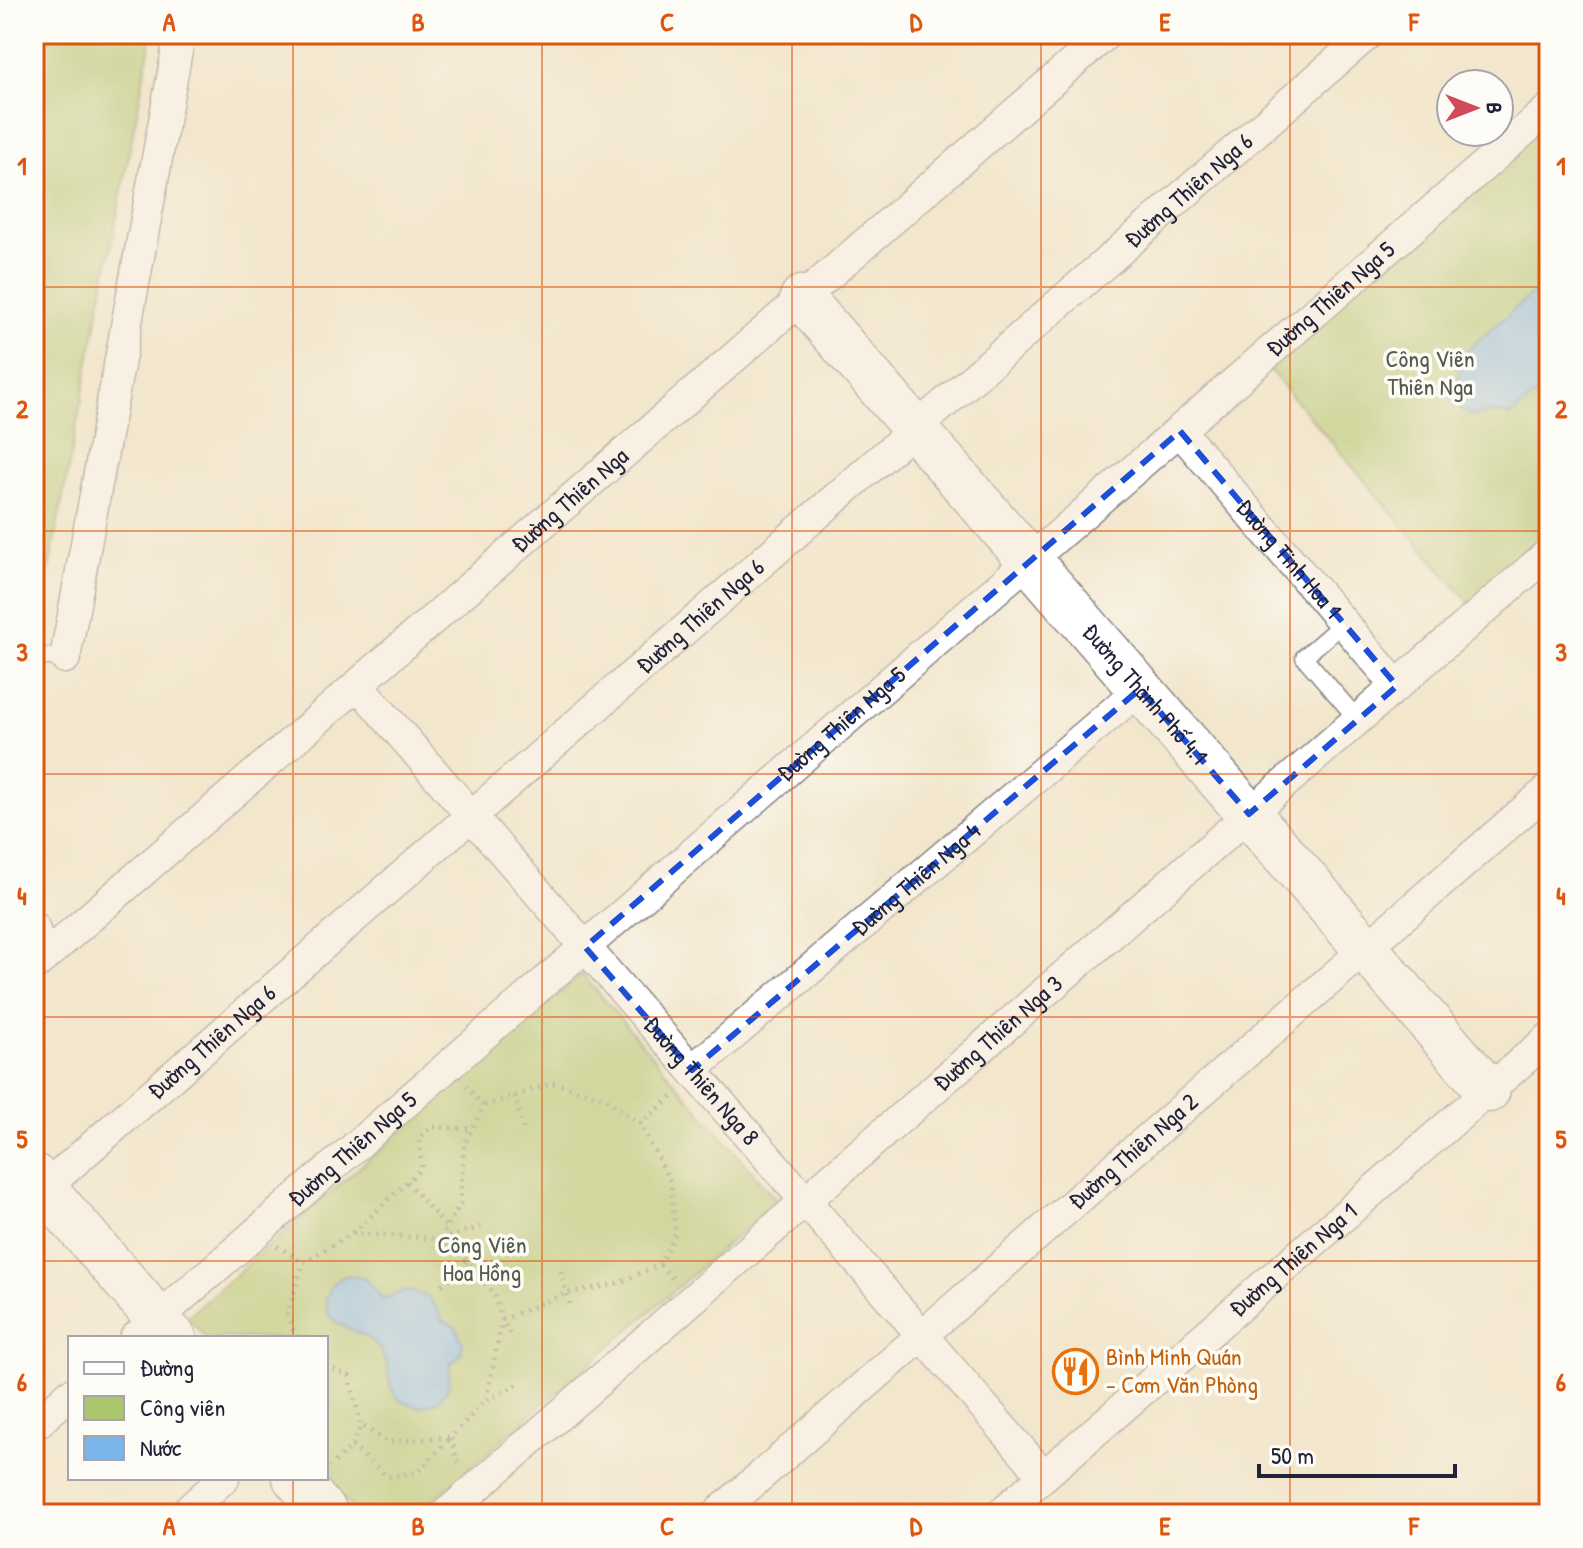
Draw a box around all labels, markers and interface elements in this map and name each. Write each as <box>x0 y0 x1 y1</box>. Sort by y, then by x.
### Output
text: A <box>163 4 176 39</box>
text: B <box>411 4 425 39</box>
text: C <box>660 4 674 39</box>
text: D <box>910 4 923 39</box>
text: E <box>1159 4 1171 39</box>
text: F <box>1408 4 1420 39</box>
north arrow <box>1435 68 1515 148</box>
text: B <box>1480 102 1510 114</box>
street label: Đường Thiên Nga 6 <box>1117 125 1259 254</box>
text: 1 <box>17 148 27 183</box>
text: 1 <box>1556 148 1566 183</box>
street label: Đường Thiên Nga 5 <box>1259 233 1401 363</box>
park label: Công Viên Thiên Nga <box>1385 342 1475 402</box>
text: 2 <box>16 391 29 426</box>
text: 2 <box>1555 391 1568 426</box>
street label: Đường Thiên Nga <box>504 440 634 559</box>
street label: Đường Tinh Hoa 1 <box>1230 492 1350 625</box>
street label: Đường Thiên Nga 6 <box>629 551 771 680</box>
street label: Đường Thành Phố 4.1 <box>1076 616 1216 771</box>
text: 3 <box>16 634 28 669</box>
text: 3 <box>1555 634 1567 669</box>
street label: Đường Thiên Nga 5 <box>770 658 912 788</box>
street label: Đường Thiên Nga 4 <box>844 815 986 943</box>
text: 4 <box>17 878 27 913</box>
text: 4 <box>1556 878 1566 913</box>
street label: Đường Thiên Nga 3 <box>926 967 1069 1097</box>
street label: Đường Thiên Nga 6 <box>140 976 282 1106</box>
street label: Đường Thiên Nga 8 <box>637 1009 767 1152</box>
street label: Đường Thiên Nga 5 <box>281 1083 423 1213</box>
street label: Đường Thiên Nga 2 <box>1061 1085 1204 1216</box>
text: 5 <box>17 1121 28 1156</box>
text: 5 <box>1556 1121 1567 1156</box>
street label: Đường Thiên Nga 1 <box>1222 1195 1363 1323</box>
park label: Công Viên Hoa Hồng <box>437 1228 527 1288</box>
legend <box>68 1336 328 1480</box>
place label: Bình Minh Quán - Cơm Văn Phòng <box>1106 1340 1258 1400</box>
restaurant icon: Bình Minh Quán - Cơm Văn Phòng <box>1051 1347 1099 1395</box>
text: Đường <box>140 1351 194 1383</box>
text: 6 <box>17 1364 28 1399</box>
text: 6 <box>1556 1364 1567 1399</box>
text: Công viên <box>140 1391 225 1423</box>
scale bar <box>1259 1428 1455 1478</box>
text: Nước <box>140 1431 182 1463</box>
text: 50 m <box>1271 1439 1314 1471</box>
text: A <box>163 1508 176 1543</box>
text: B <box>411 1508 425 1543</box>
text: C <box>660 1508 674 1543</box>
text: D <box>910 1508 923 1543</box>
text: E <box>1159 1508 1171 1543</box>
text: F <box>1408 1508 1420 1543</box>

